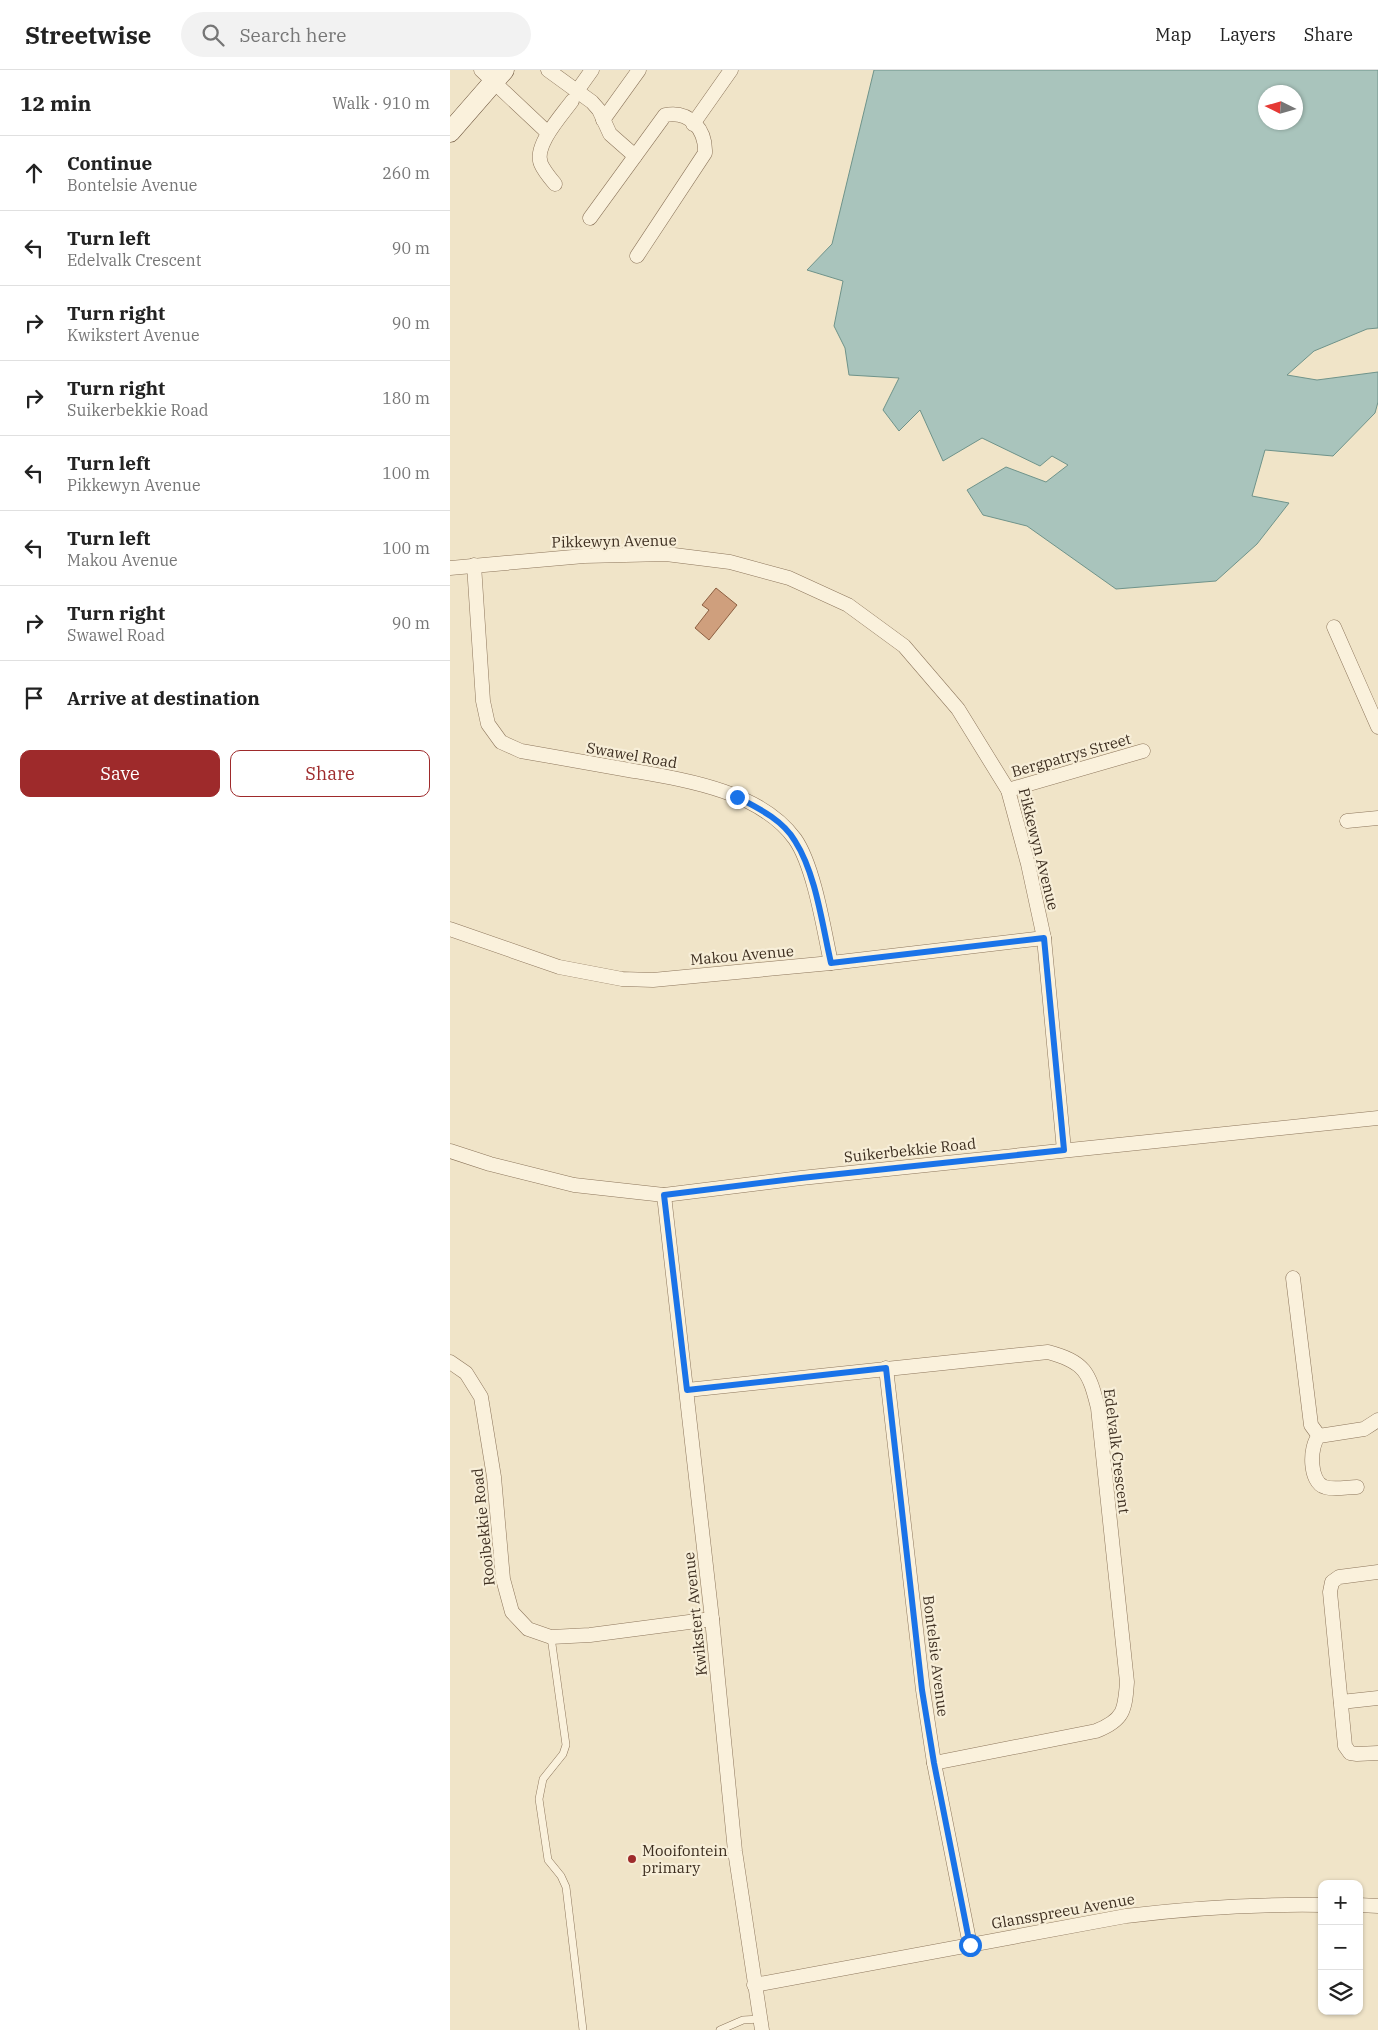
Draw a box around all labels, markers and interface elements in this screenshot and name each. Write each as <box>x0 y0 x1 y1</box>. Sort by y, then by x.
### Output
search box <box>181 12 531 57</box>
text: Streetwise <box>25 19 151 51</box>
icon: search <box>199 21 227 49</box>
text: Search here <box>239 23 346 47</box>
text: Map <box>1155 23 1192 46</box>
text: Layers <box>1220 23 1276 46</box>
text: Share <box>1304 23 1353 46</box>
north arrow <box>1258 85 1303 130</box>
text: 12 min <box>20 89 91 117</box>
text: Walk · 910 m <box>332 93 430 113</box>
text: Continue <box>67 151 152 175</box>
icon: ahead <box>20 159 48 187</box>
text: 260 m <box>382 163 430 183</box>
text: Bontelsie Avenue <box>67 175 197 195</box>
text: Turn left <box>67 226 150 250</box>
icon: left <box>20 234 48 262</box>
text: 90 m <box>392 238 430 258</box>
text: Edelvalk Crescent <box>67 250 201 270</box>
text: Turn right <box>67 301 165 325</box>
icon: right <box>20 309 48 337</box>
text: 90 m <box>392 313 430 333</box>
text: Kwikstert Avenue <box>67 325 200 345</box>
text: Turn right <box>67 376 165 400</box>
icon: right <box>20 384 48 412</box>
text: 180 m <box>382 388 430 408</box>
text: Suikerbekkie Road <box>67 400 209 420</box>
text: Turn left <box>67 451 150 475</box>
icon: left <box>20 459 48 487</box>
text: 100 m <box>382 463 430 483</box>
text: Pikkewyn Avenue <box>67 475 201 495</box>
text: Turn left <box>67 526 150 550</box>
street label: Pikkewyn Avenue <box>551 530 677 552</box>
icon: left <box>20 534 48 562</box>
text: 100 m <box>382 538 430 558</box>
text: Makou Avenue <box>67 550 178 570</box>
text: Turn right <box>67 601 165 625</box>
icon: right <box>20 609 48 637</box>
text: 90 m <box>392 613 430 633</box>
text: Swawel Road <box>67 625 165 645</box>
icon: arrive <box>20 684 48 712</box>
text: Arrive at destination <box>67 686 260 710</box>
street label: Bergpatrys Street <box>1009 729 1133 781</box>
street label: Swawel Road <box>585 738 679 772</box>
button: Save <box>20 750 220 797</box>
button: Share <box>230 750 430 797</box>
route end <box>726 786 749 809</box>
street label: Pikkewyn Avenue <box>1015 786 1063 912</box>
street label: Makou Avenue <box>689 941 795 969</box>
street label: Suikerbekkie Road <box>843 1134 977 1166</box>
street label: Edelvalk Crescent <box>1100 1387 1134 1515</box>
street label: Rooibekkie Road <box>467 1467 499 1587</box>
street label: Kwikstert Avenue <box>679 1551 711 1677</box>
street label: Bontelsie Avenue <box>919 1594 953 1718</box>
place label: Mooifontein primary <box>642 1841 728 1877</box>
marker: Mooifontein primary <box>626 1853 638 1865</box>
map controls <box>1318 1880 1363 2015</box>
button: + <box>1318 1880 1363 1925</box>
street label: Glansspreeu Avenue <box>990 1889 1136 1933</box>
button: − <box>1318 1925 1363 1970</box>
route start <box>959 1934 982 1957</box>
button: layers <box>1318 1970 1363 2015</box>

